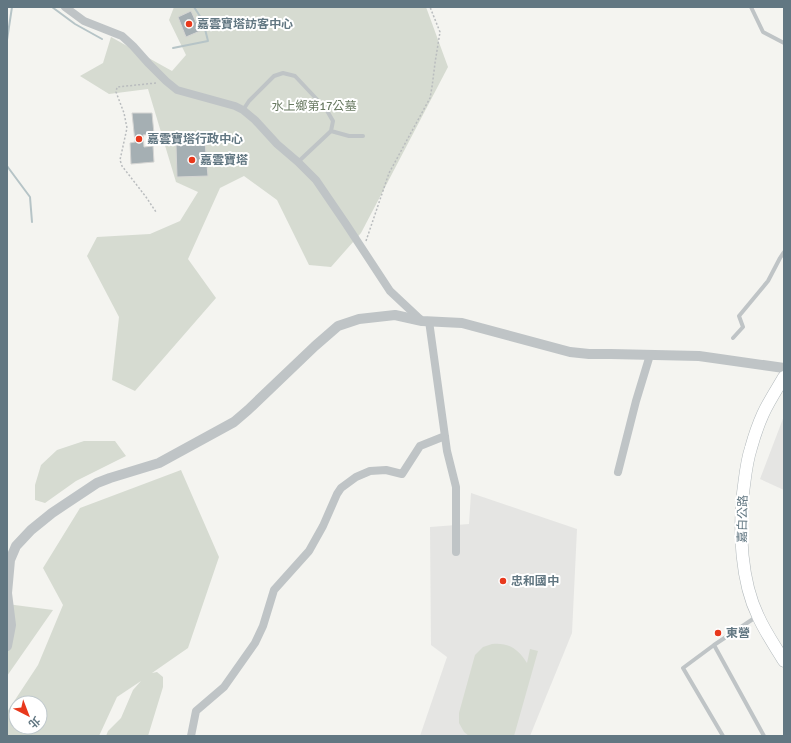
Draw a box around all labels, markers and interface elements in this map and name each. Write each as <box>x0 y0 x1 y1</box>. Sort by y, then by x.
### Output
place label: 嘉雲寶塔訪客中心 <box>197 17 293 32</box>
marker: 嘉雲寶塔訪客中心 <box>184 19 194 29</box>
park label: 水上鄉第17公墓 <box>272 99 356 114</box>
place label: 嘉雲寶塔行政中心 <box>147 132 243 147</box>
marker: 嘉雲寶塔行政中心 <box>134 134 144 144</box>
place label: 嘉雲寶塔 <box>200 153 248 168</box>
marker: 嘉雲寶塔 <box>187 155 197 165</box>
street label: 嘉白公路 <box>735 495 751 543</box>
place label: 忠和國中 <box>511 574 559 589</box>
marker: 忠和國中 <box>498 576 508 586</box>
place label: 東營 <box>726 626 750 641</box>
marker: 東營 <box>713 628 723 638</box>
north arrow <box>8 695 48 735</box>
text: 北 <box>26 714 43 731</box>

